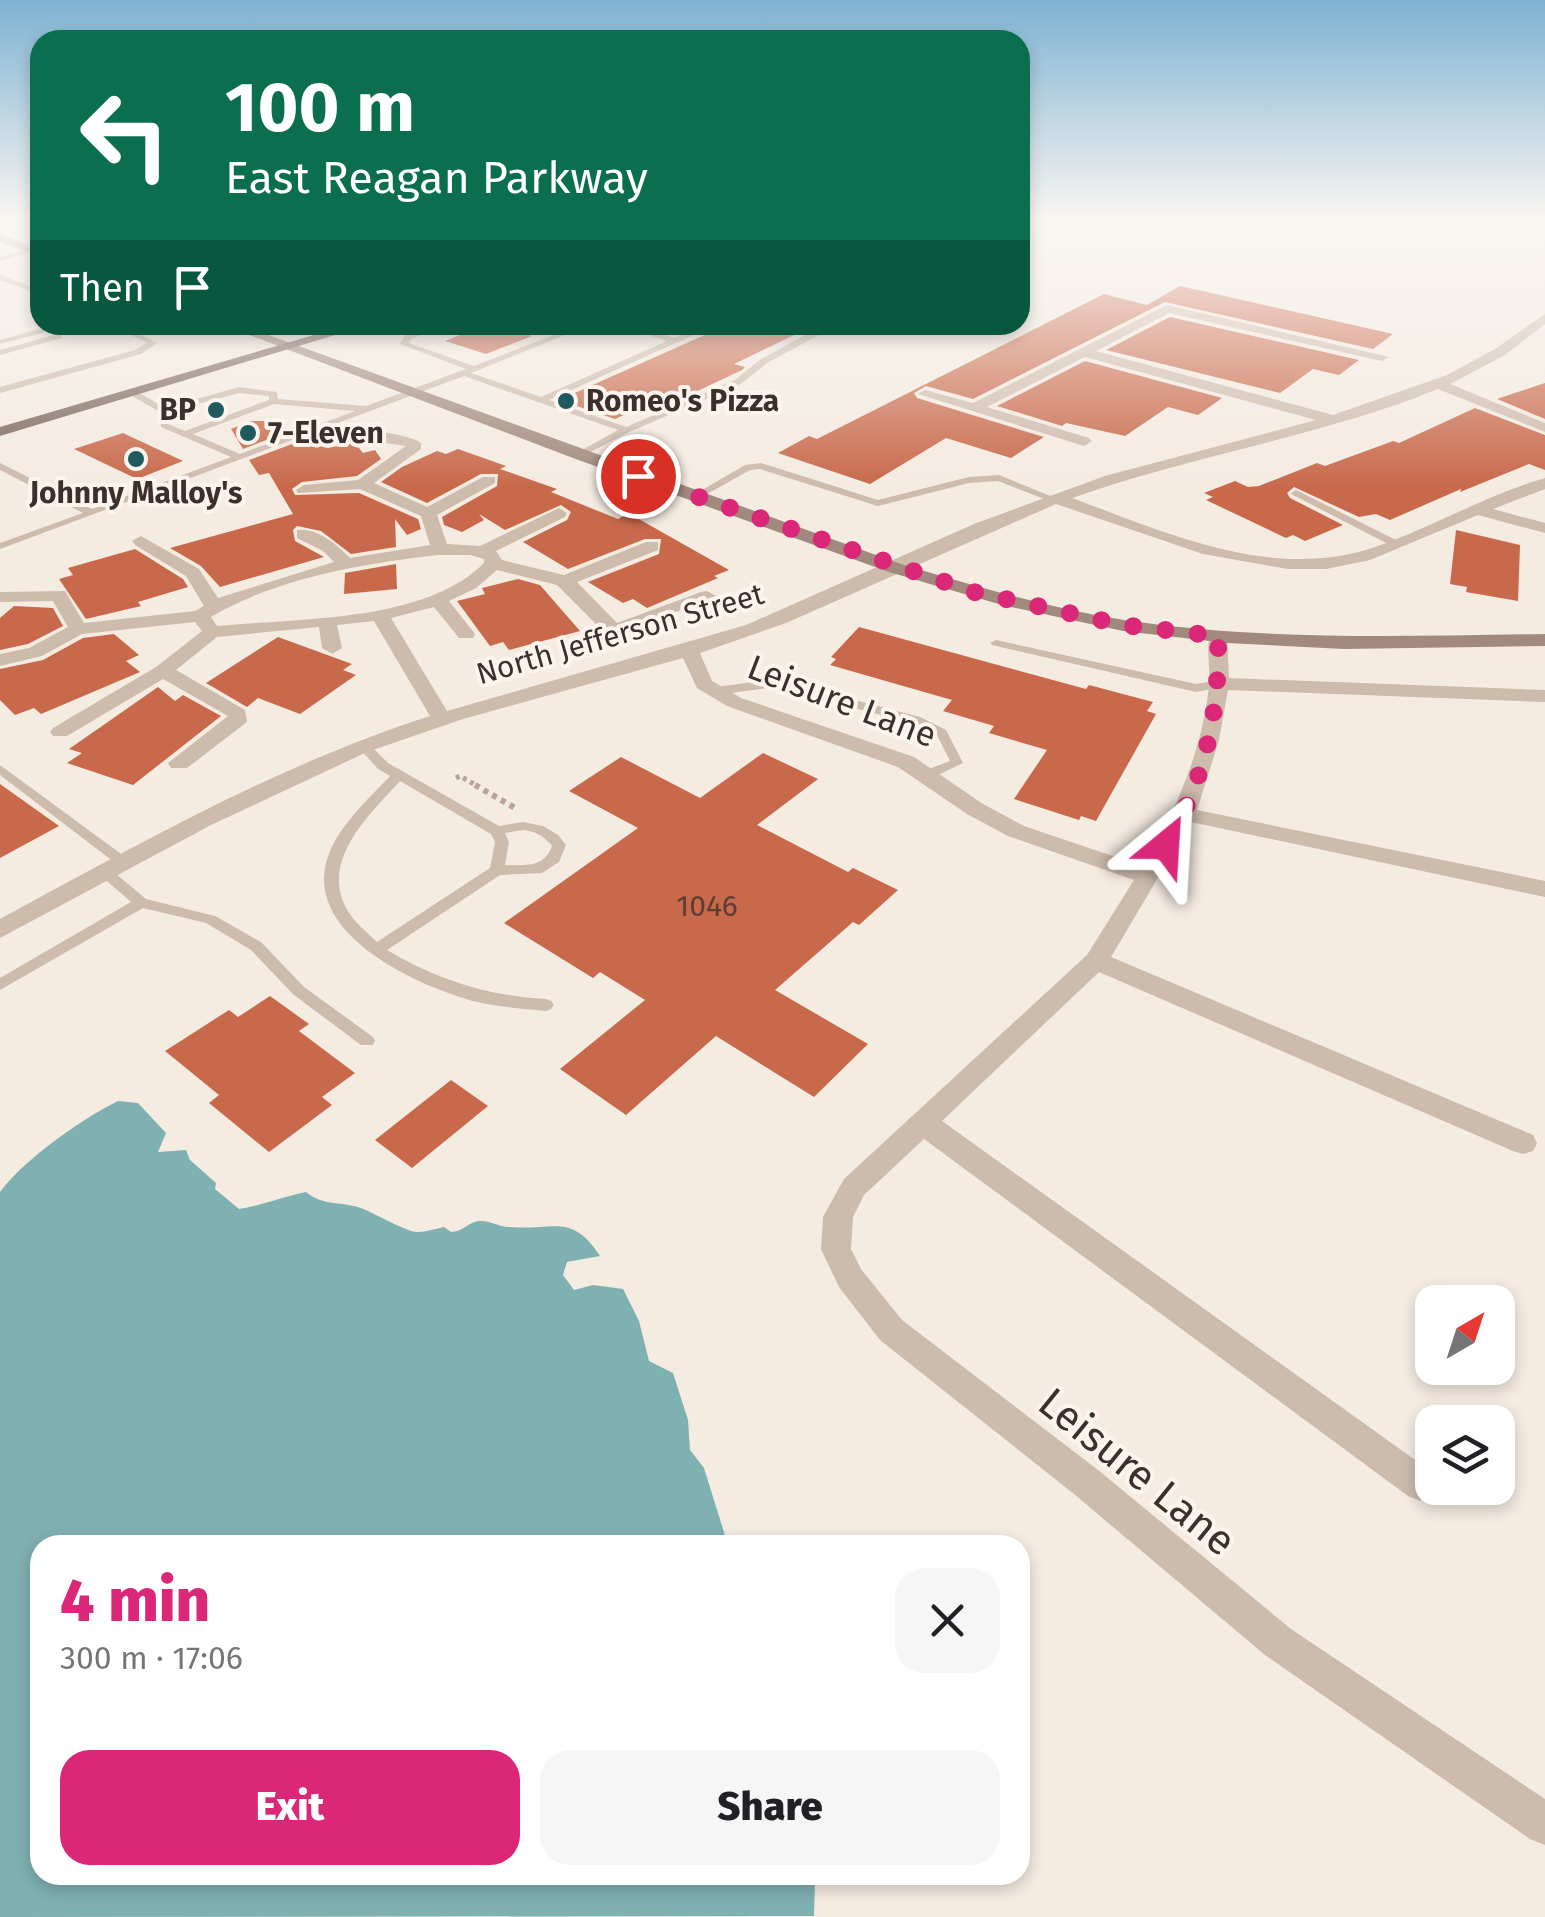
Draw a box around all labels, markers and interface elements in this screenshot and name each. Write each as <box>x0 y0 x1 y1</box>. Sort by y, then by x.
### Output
text: 100 m <box>225 66 415 150</box>
icon: left <box>60 70 190 200</box>
text: East Reagan Parkway <box>225 151 648 205</box>
icon: arrive <box>165 260 220 315</box>
text: Then <box>60 265 145 311</box>
place label: Romeo's Pizza <box>586 383 779 419</box>
marker: Romeo's Pizza <box>555 390 577 412</box>
place label: BP <box>159 392 196 428</box>
marker: BP <box>205 399 227 421</box>
place label: 7-Eleven <box>268 415 384 451</box>
marker: 7-Eleven <box>237 422 259 444</box>
pin <box>596 434 681 519</box>
marker: Johnny Malloy's <box>125 448 147 470</box>
icon: arrive <box>611 449 666 504</box>
place label: Johnny Malloy's <box>29 475 242 511</box>
street label: North Jefferson Street <box>472 576 768 692</box>
street label: Leisure Lane <box>742 646 942 756</box>
position arrow <box>1114 793 1218 897</box>
house number: 1046 <box>676 888 738 924</box>
north arrow <box>1415 1285 1515 1385</box>
map controls <box>1415 1285 1515 1505</box>
street label: Leisure Lane <box>1029 1378 1245 1566</box>
button: layers <box>1415 1405 1515 1505</box>
text: 4 min <box>60 1565 210 1637</box>
button: close <box>895 1568 1000 1673</box>
text: 300 m · 17:06 <box>60 1639 243 1677</box>
button: Exit <box>60 1750 520 1865</box>
button: Share <box>540 1750 1000 1865</box>

